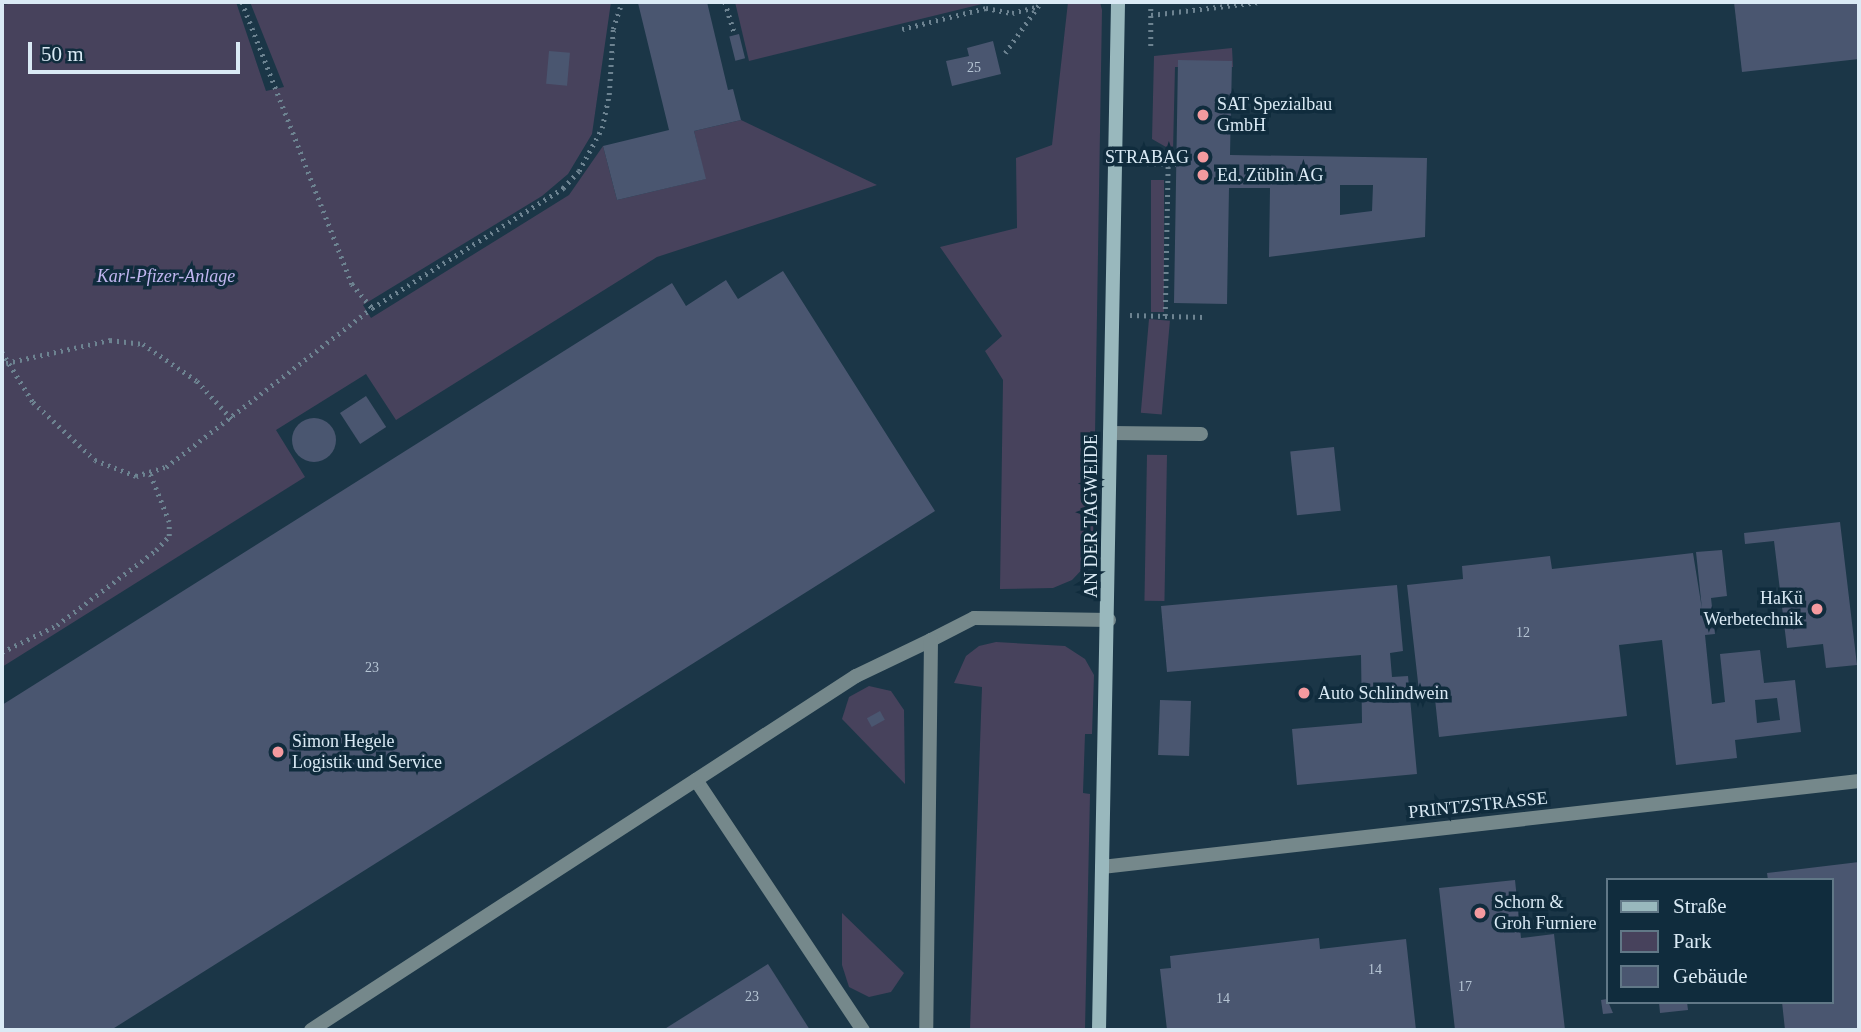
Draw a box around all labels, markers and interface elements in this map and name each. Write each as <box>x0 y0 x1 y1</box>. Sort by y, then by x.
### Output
scale bar <box>32 28 243 72</box>
text: 50 m <box>41 42 84 66</box>
house number: 25 <box>967 60 981 76</box>
place label: SAT Spezialbau GmbH <box>1217 94 1332 136</box>
marker: SAT Spezialbau GmbH <box>1195 107 1211 123</box>
place label: STRABAG <box>1105 146 1189 168</box>
marker: STRABAG <box>1195 149 1211 165</box>
place label: Ed. Züblin AG <box>1217 164 1324 186</box>
marker: Ed. Züblin AG <box>1195 167 1211 183</box>
park label: Karl-Pfizer-Anlage <box>97 265 235 287</box>
street label: AN DER TAGWEIDE <box>1080 434 1102 598</box>
place label: HaKü Werbetechnik <box>1703 588 1803 630</box>
marker: HaKü Werbetechnik <box>1809 601 1825 617</box>
house number: 12 <box>1516 625 1530 641</box>
house number: 23 <box>365 660 379 676</box>
place label: Auto Schlindwein <box>1318 682 1448 704</box>
marker: Auto Schlindwein <box>1296 685 1312 701</box>
place label: Simon Hegele Logistik und Service <box>292 731 442 774</box>
marker: Simon Hegele Logistik und Service <box>270 744 286 760</box>
street label: PRINTZSTRASSE <box>1407 787 1549 823</box>
legend <box>1605 878 1833 1004</box>
place label: Schorn & Groh Furniere <box>1494 892 1596 934</box>
text: Straße <box>1673 894 1727 918</box>
marker: Schorn & Groh Furniere <box>1472 905 1488 921</box>
text: Park <box>1673 929 1712 953</box>
house number: 14 <box>1368 962 1382 978</box>
text: Gebäude <box>1673 964 1748 988</box>
house number: 17 <box>1458 979 1472 995</box>
house number: 23 <box>745 989 759 1005</box>
house number: 14 <box>1216 991 1230 1007</box>

